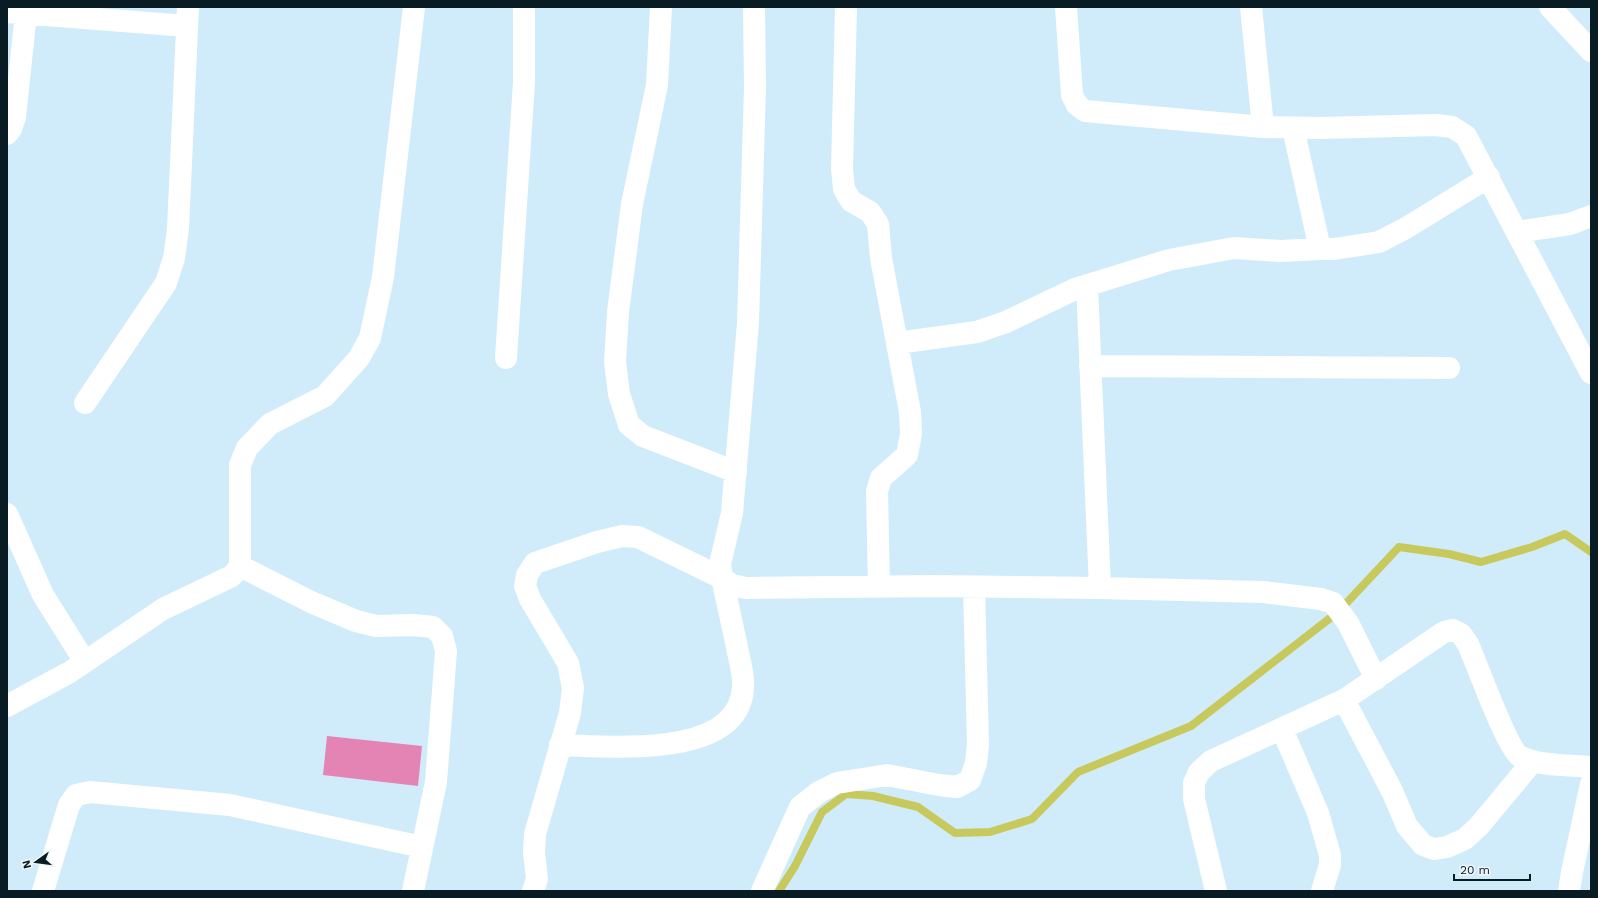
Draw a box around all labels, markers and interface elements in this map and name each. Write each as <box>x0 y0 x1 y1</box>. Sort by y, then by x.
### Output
north arrow <box>16 842 56 882</box>
scale bar <box>1454 856 1530 882</box>
text: N <box>19 859 34 870</box>
text: 20 m <box>1460 863 1490 877</box>

